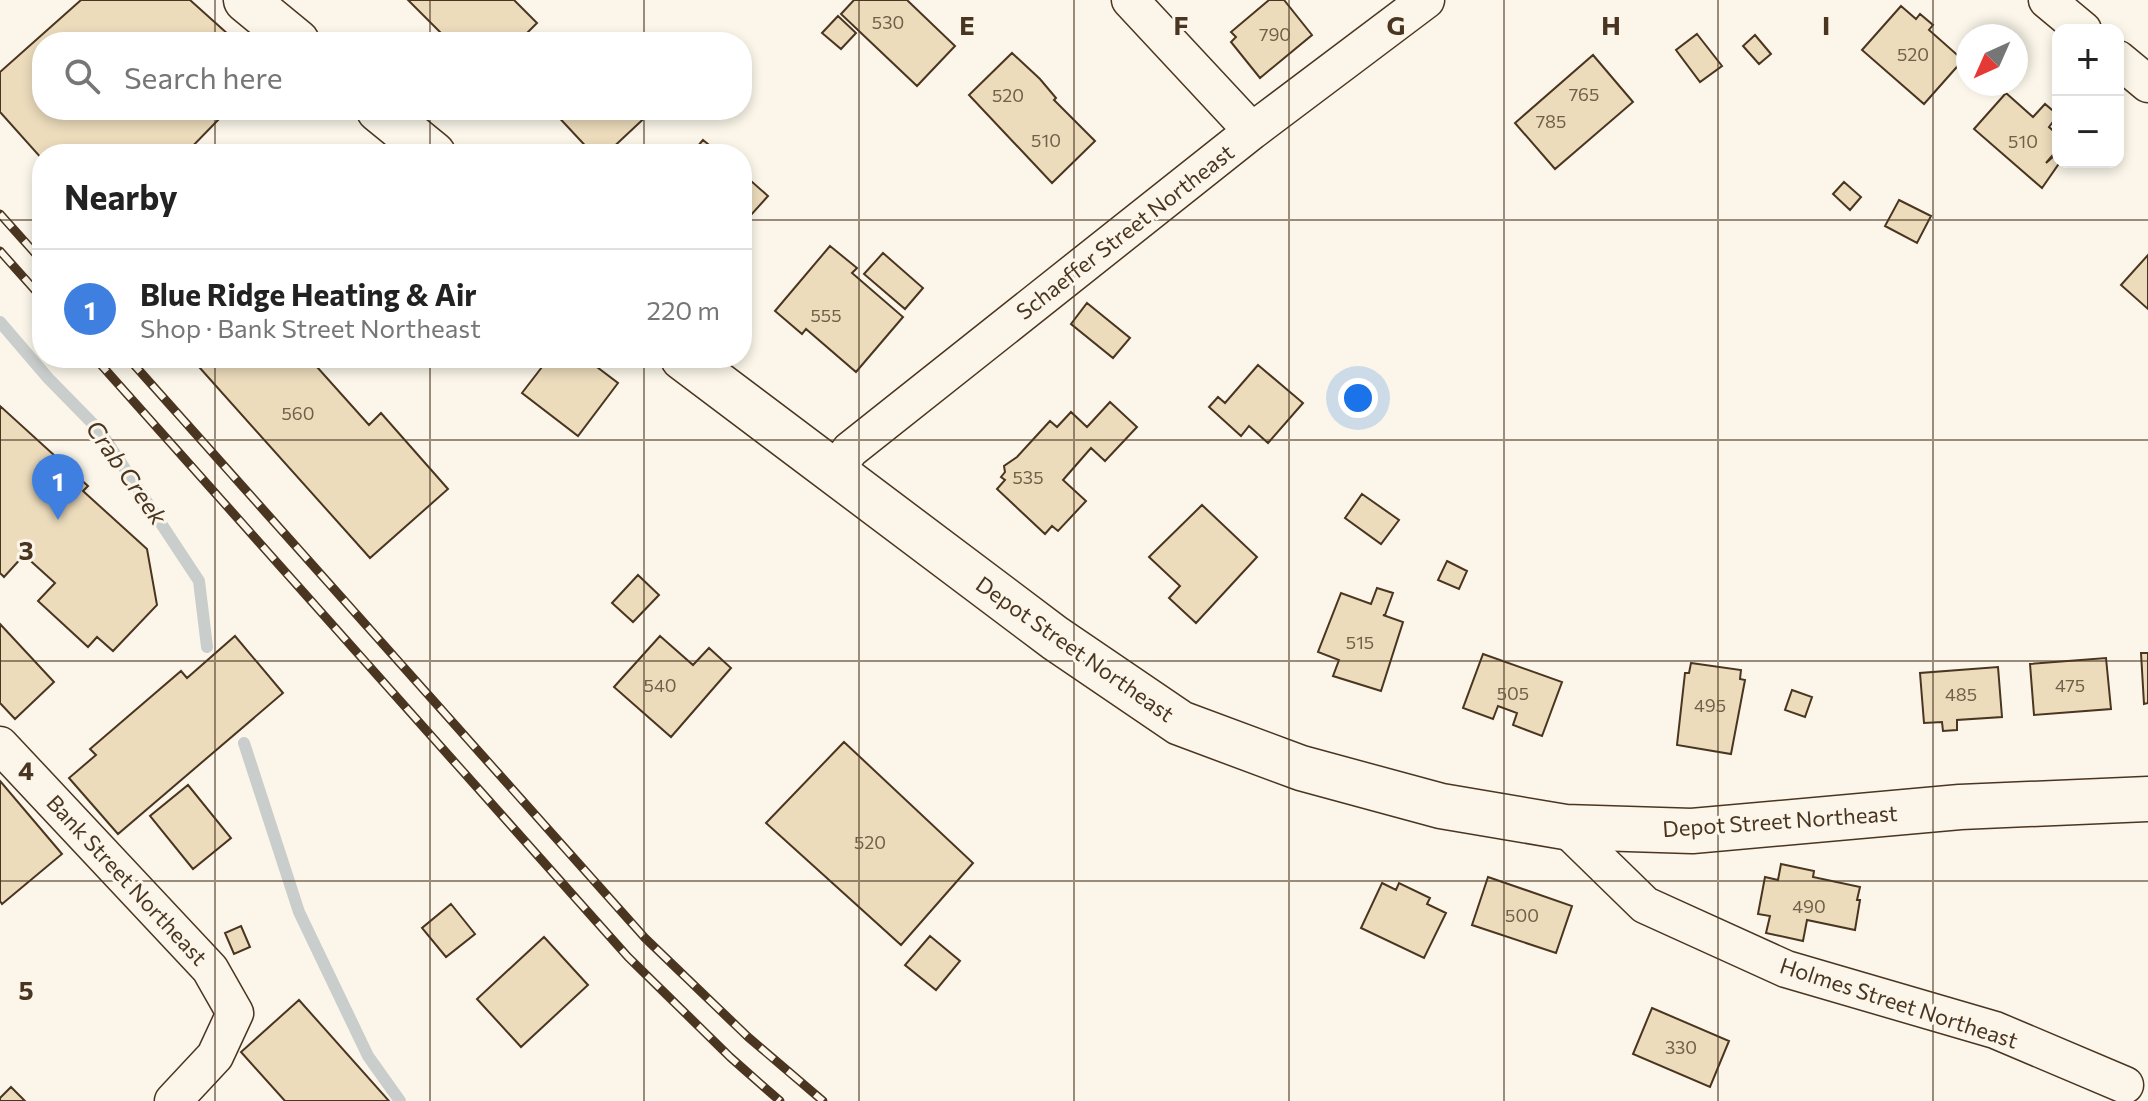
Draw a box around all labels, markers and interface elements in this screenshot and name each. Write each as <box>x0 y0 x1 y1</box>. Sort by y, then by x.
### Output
text: E <box>959 9 975 40</box>
text: F <box>1173 9 1189 40</box>
text: G <box>1387 9 1405 40</box>
text: H <box>1601 9 1621 40</box>
text: I <box>1822 9 1830 40</box>
house number: 530 <box>872 11 904 33</box>
house number: 790 <box>1259 23 1291 45</box>
north arrow <box>1956 24 2028 96</box>
map controls <box>2052 24 2124 168</box>
button: + <box>2052 24 2124 96</box>
search box <box>32 32 752 120</box>
house number: 520 <box>1897 43 1929 65</box>
icon: search <box>60 54 104 98</box>
text: Search here <box>124 58 283 95</box>
house number: 765 <box>1569 83 1599 105</box>
house number: 520 <box>992 84 1024 106</box>
button: − <box>2052 96 2124 168</box>
house number: 785 <box>1536 110 1566 132</box>
house number: 510 <box>1031 129 1061 151</box>
house number: 510 <box>2008 130 2038 152</box>
street label: Schaeffer Street Northeast <box>1010 138 1239 325</box>
text: Nearby <box>64 175 178 217</box>
text: Blue Ridge Heating & Air <box>140 275 477 312</box>
text: 1 <box>84 294 96 325</box>
text: 220 m <box>647 294 720 325</box>
house number: 555 <box>810 304 842 326</box>
text: Shop · Bank Street Northeast <box>140 312 481 343</box>
your location <box>1338 378 1378 418</box>
house number: 560 <box>281 402 315 424</box>
water label: Crab Creek <box>81 414 174 531</box>
pin: 1 <box>32 454 84 520</box>
house number: 535 <box>1013 466 1043 488</box>
text: 3 <box>18 534 34 565</box>
street label: Depot Street Northeast <box>971 570 1180 727</box>
house number: 515 <box>1346 631 1374 653</box>
house number: 540 <box>644 674 676 696</box>
house number: 475 <box>2055 674 2085 696</box>
house number: 505 <box>1497 682 1529 704</box>
house number: 485 <box>1945 683 1977 705</box>
house number: 495 <box>1694 694 1726 716</box>
text: 4 <box>18 754 34 785</box>
street label: Bank Street Northeast <box>41 789 213 970</box>
street label: Depot Street Northeast <box>1661 799 1898 842</box>
house number: 520 <box>854 831 886 853</box>
house number: 490 <box>1792 895 1826 917</box>
house number: 500 <box>1505 904 1539 926</box>
street label: Holmes Street Northeast <box>1777 951 2022 1054</box>
text: 5 <box>18 974 34 1005</box>
house number: 330 <box>1665 1036 1697 1058</box>

